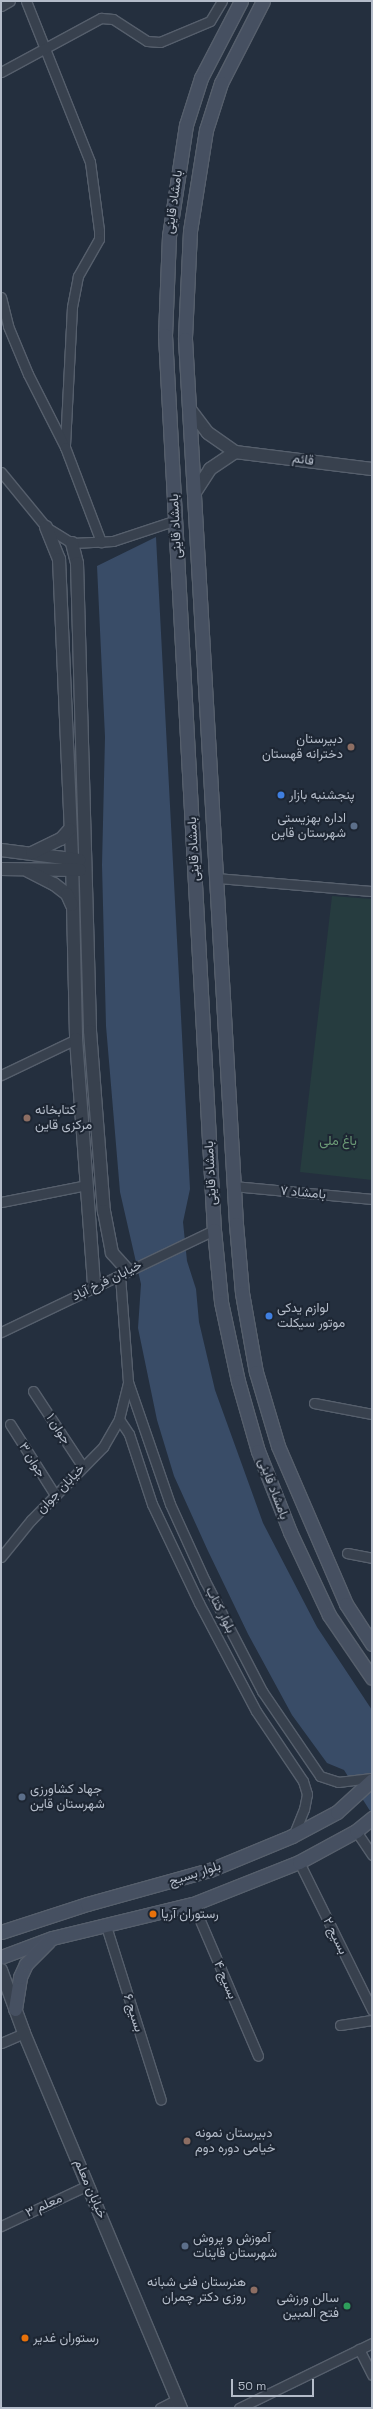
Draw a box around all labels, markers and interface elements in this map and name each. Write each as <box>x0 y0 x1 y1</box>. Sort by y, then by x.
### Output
street label: بامشاد قاینی <box>162 169 186 235</box>
street label: قائم <box>291 451 315 469</box>
street label: بامشاد قاینی <box>167 493 185 559</box>
place label: دبیرستان دخترانه قهستان <box>262 732 343 763</box>
marker: دبیرستان دخترانه قهستان <box>346 742 356 752</box>
place label: پنجشنبه بازار <box>289 787 354 803</box>
marker: پنجشنبه بازار <box>276 790 286 800</box>
place label: اداره بهزیستی شهرستان قاین <box>271 811 346 842</box>
street label: بامشاد قاینی <box>185 816 203 882</box>
marker: اداره بهزیستی شهرستان قاین <box>349 821 359 831</box>
place label: کتابخانه مرکزی قاین <box>35 1103 92 1134</box>
marker: کتابخانه مرکزی قاین <box>22 1113 32 1123</box>
park label: باغ ملی <box>319 1133 357 1149</box>
street label: بامشاد قاینی <box>202 1140 220 1206</box>
street label: بامشاد ۷ <box>280 1183 326 1203</box>
street label: خیابان فرخ آباد <box>70 1257 144 1305</box>
place label: لوازم یدکی موتور سیکلت <box>277 1301 345 1332</box>
marker: لوازم یدکی موتور سیکلت <box>264 1311 274 1321</box>
street label: جوان ۱ <box>42 1411 74 1447</box>
street label: جوان ۳ <box>15 1440 49 1480</box>
street label: بامشاد قاینی <box>254 1456 292 1522</box>
street label: خیابان جوان <box>34 1461 88 1517</box>
street label: بلوار کتاب <box>202 1584 238 1636</box>
place label: جهاد کشاورزی شهرستان قاین <box>30 1782 105 1813</box>
marker: جهاد کشاورزی شهرستان قاین <box>17 1792 27 1802</box>
street label: بلوار بسیج <box>167 1858 223 1890</box>
place label: رستوران آریا <box>161 1906 219 1922</box>
marker: رستوران آریا <box>148 1909 158 1919</box>
street label: بسیج ۲ <box>319 1915 351 1957</box>
street label: بسیج ۴ <box>210 1959 240 2001</box>
street label: بسیج ۶ <box>120 1992 146 2034</box>
place label: دبیرستان نمونه خیامی دوره دوم <box>195 2126 275 2157</box>
marker: دبیرستان نمونه خیامی دوره دوم <box>182 2136 192 2146</box>
street label: خیابان معلم <box>71 2157 109 2221</box>
street label: معلم ۳ <box>23 2191 65 2221</box>
place label: آموزش و پروش شهرستان قاینات <box>193 2231 277 2262</box>
marker: آموزش و پروش شهرستان قاینات <box>180 2241 190 2251</box>
place label: هنرستان فنی شبانه روزی دکتر چمران <box>147 2275 246 2306</box>
marker: هنرستان فنی شبانه روزی دکتر چمران <box>249 2285 259 2295</box>
place label: سالن ورزشی فتح المبین <box>277 2291 339 2322</box>
marker: سالن ورزشی فتح المبین <box>342 2301 352 2311</box>
place label: رستوران غدیر <box>33 2330 99 2346</box>
marker: رستوران غدیر <box>20 2333 30 2343</box>
scale bar <box>233 2371 316 2397</box>
text: 50 m <box>238 2378 266 2394</box>

